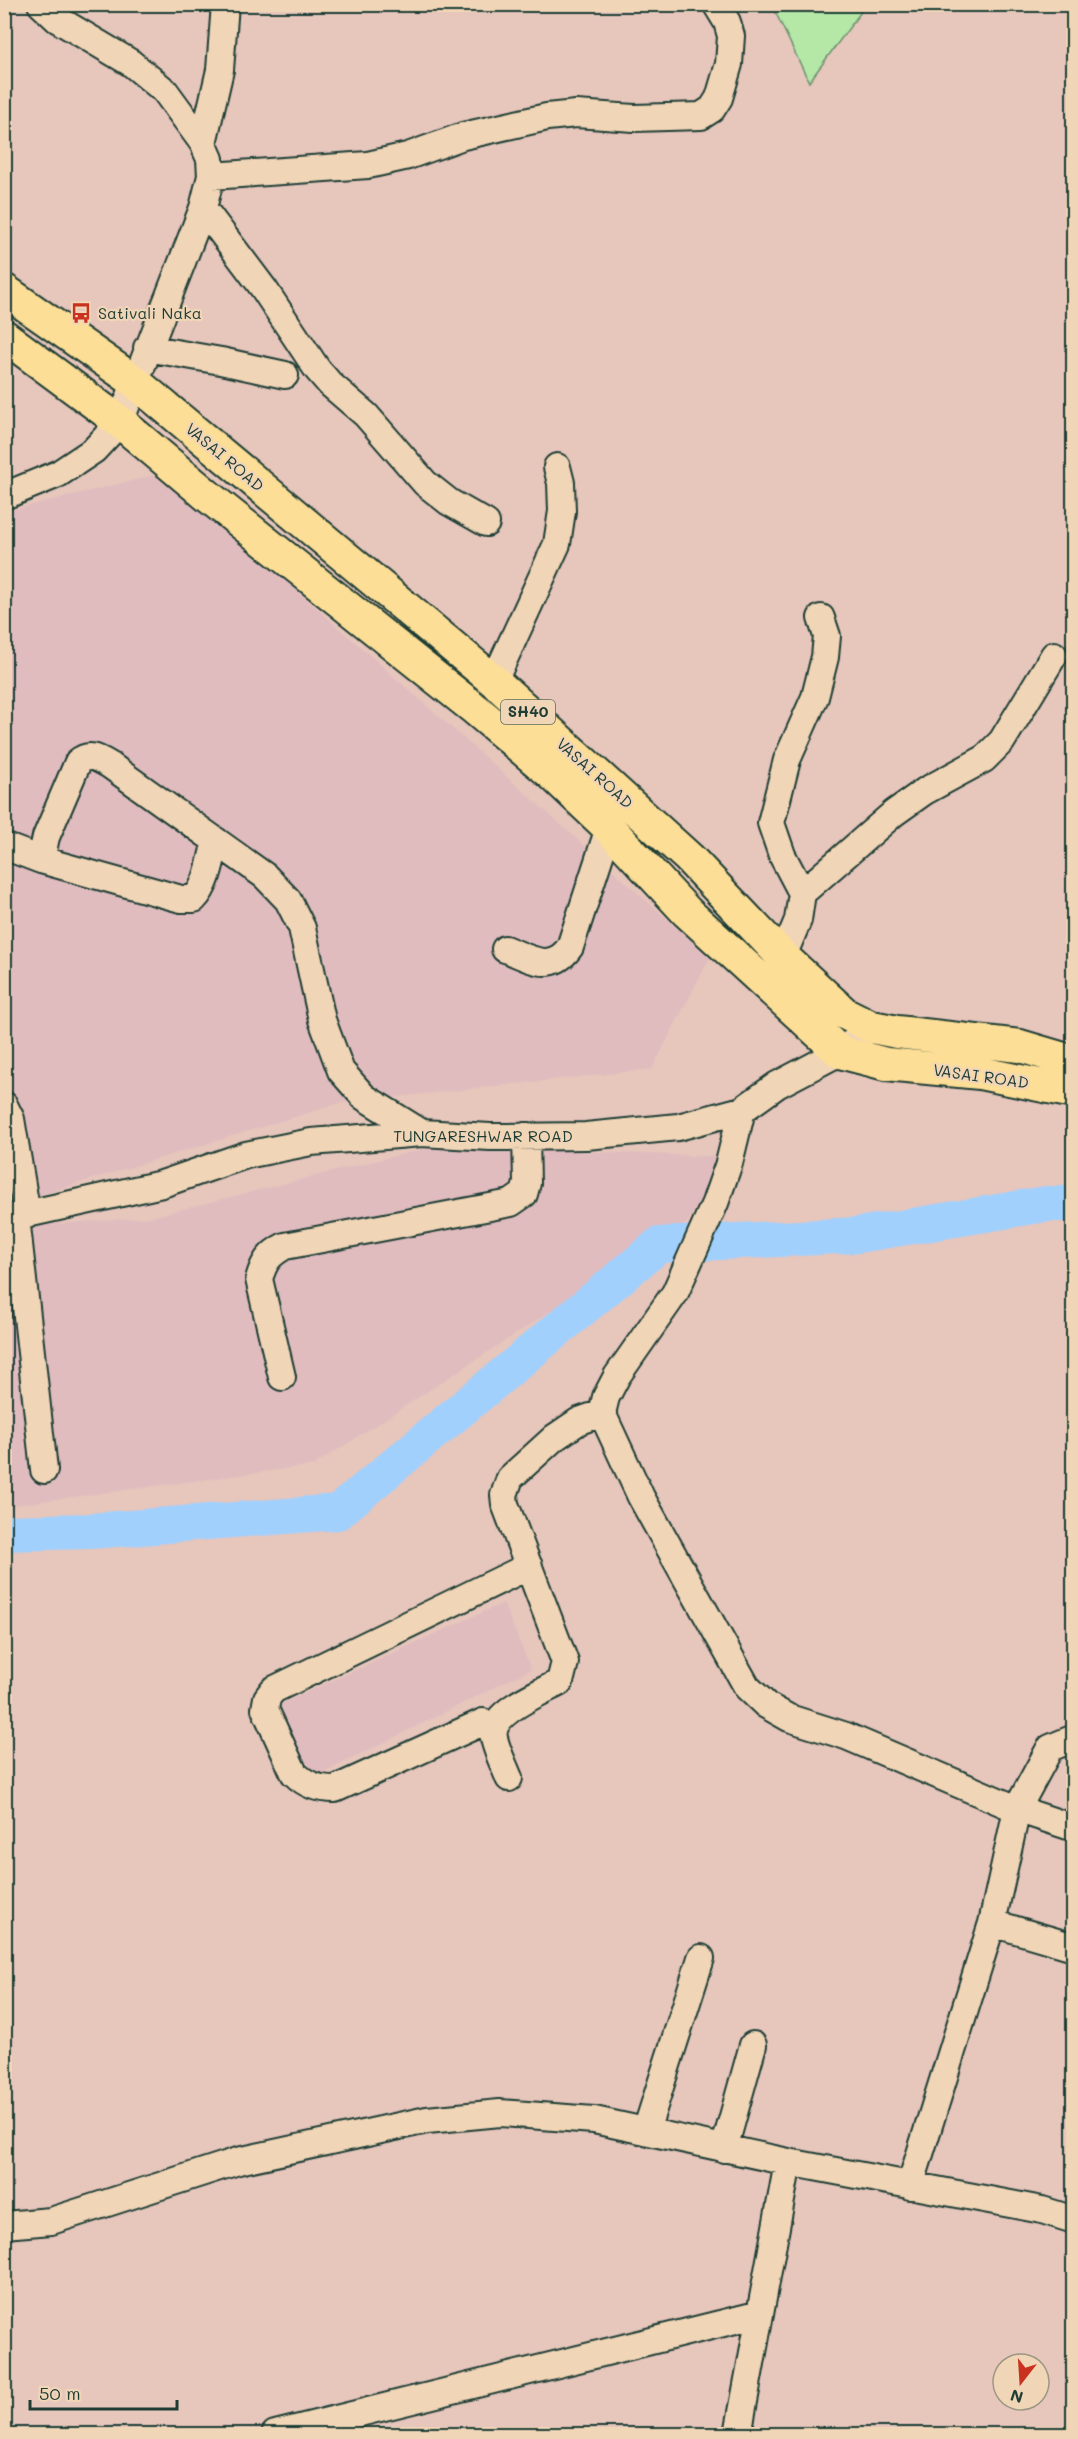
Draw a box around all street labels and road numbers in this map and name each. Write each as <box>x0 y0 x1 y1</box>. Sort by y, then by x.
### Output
street label: VASAI ROAD <box>182 418 269 496</box>
road number: SH40 <box>501 700 555 724</box>
street label: VASAI ROAD <box>553 733 638 813</box>
street label: VASAI ROAD <box>932 1058 1030 1093</box>
street label: TUNGARESHWAR ROAD <box>393 1125 573 1146</box>

